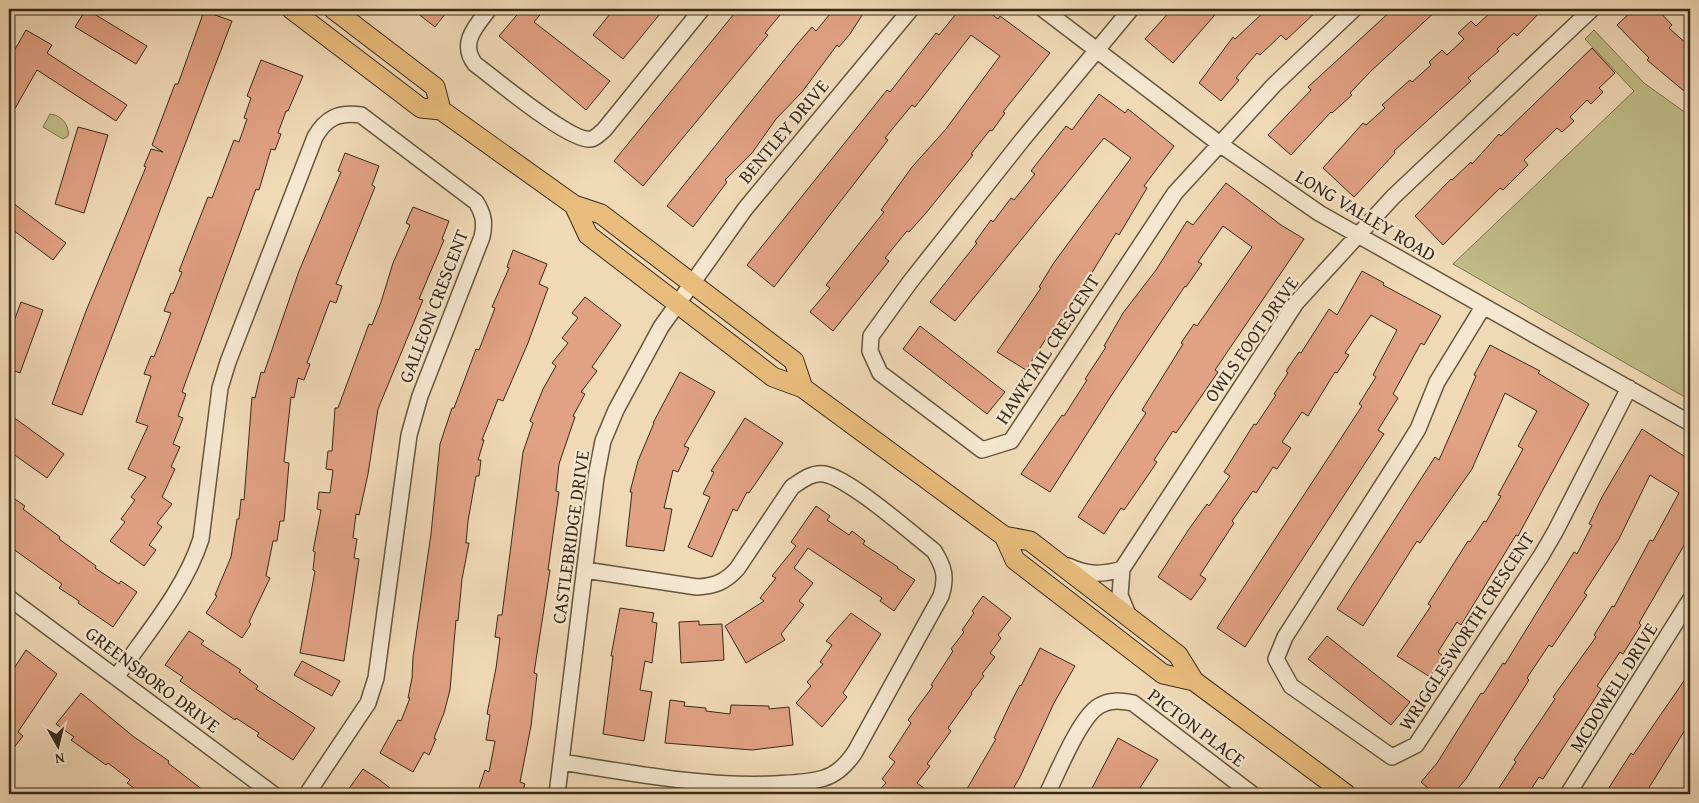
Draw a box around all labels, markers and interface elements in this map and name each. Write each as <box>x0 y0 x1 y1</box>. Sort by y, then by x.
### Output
street label: BENTLEY DRIVE <box>731 73 835 189</box>
street label: LONG VALLEY ROAD <box>1290 162 1442 268</box>
street label: GALLEON CRESCENT <box>391 225 475 387</box>
street label: HAWKTAIL CRESCENT <box>988 268 1106 430</box>
street label: OWLS FOOT DRIVE <box>1197 270 1305 408</box>
street label: CASTLEBRIDGE DRIVE <box>544 448 596 625</box>
street label: WRIGGLESWORTH CRESCENT <box>1391 526 1541 736</box>
street label: MCDOWELL DRIVE <box>1562 617 1664 757</box>
street label: GREENSBORO DRIVE <box>80 619 227 739</box>
street label: PICTON PLACE <box>1142 681 1252 773</box>
north arrow <box>32 720 82 770</box>
text: N <box>53 748 66 770</box>

